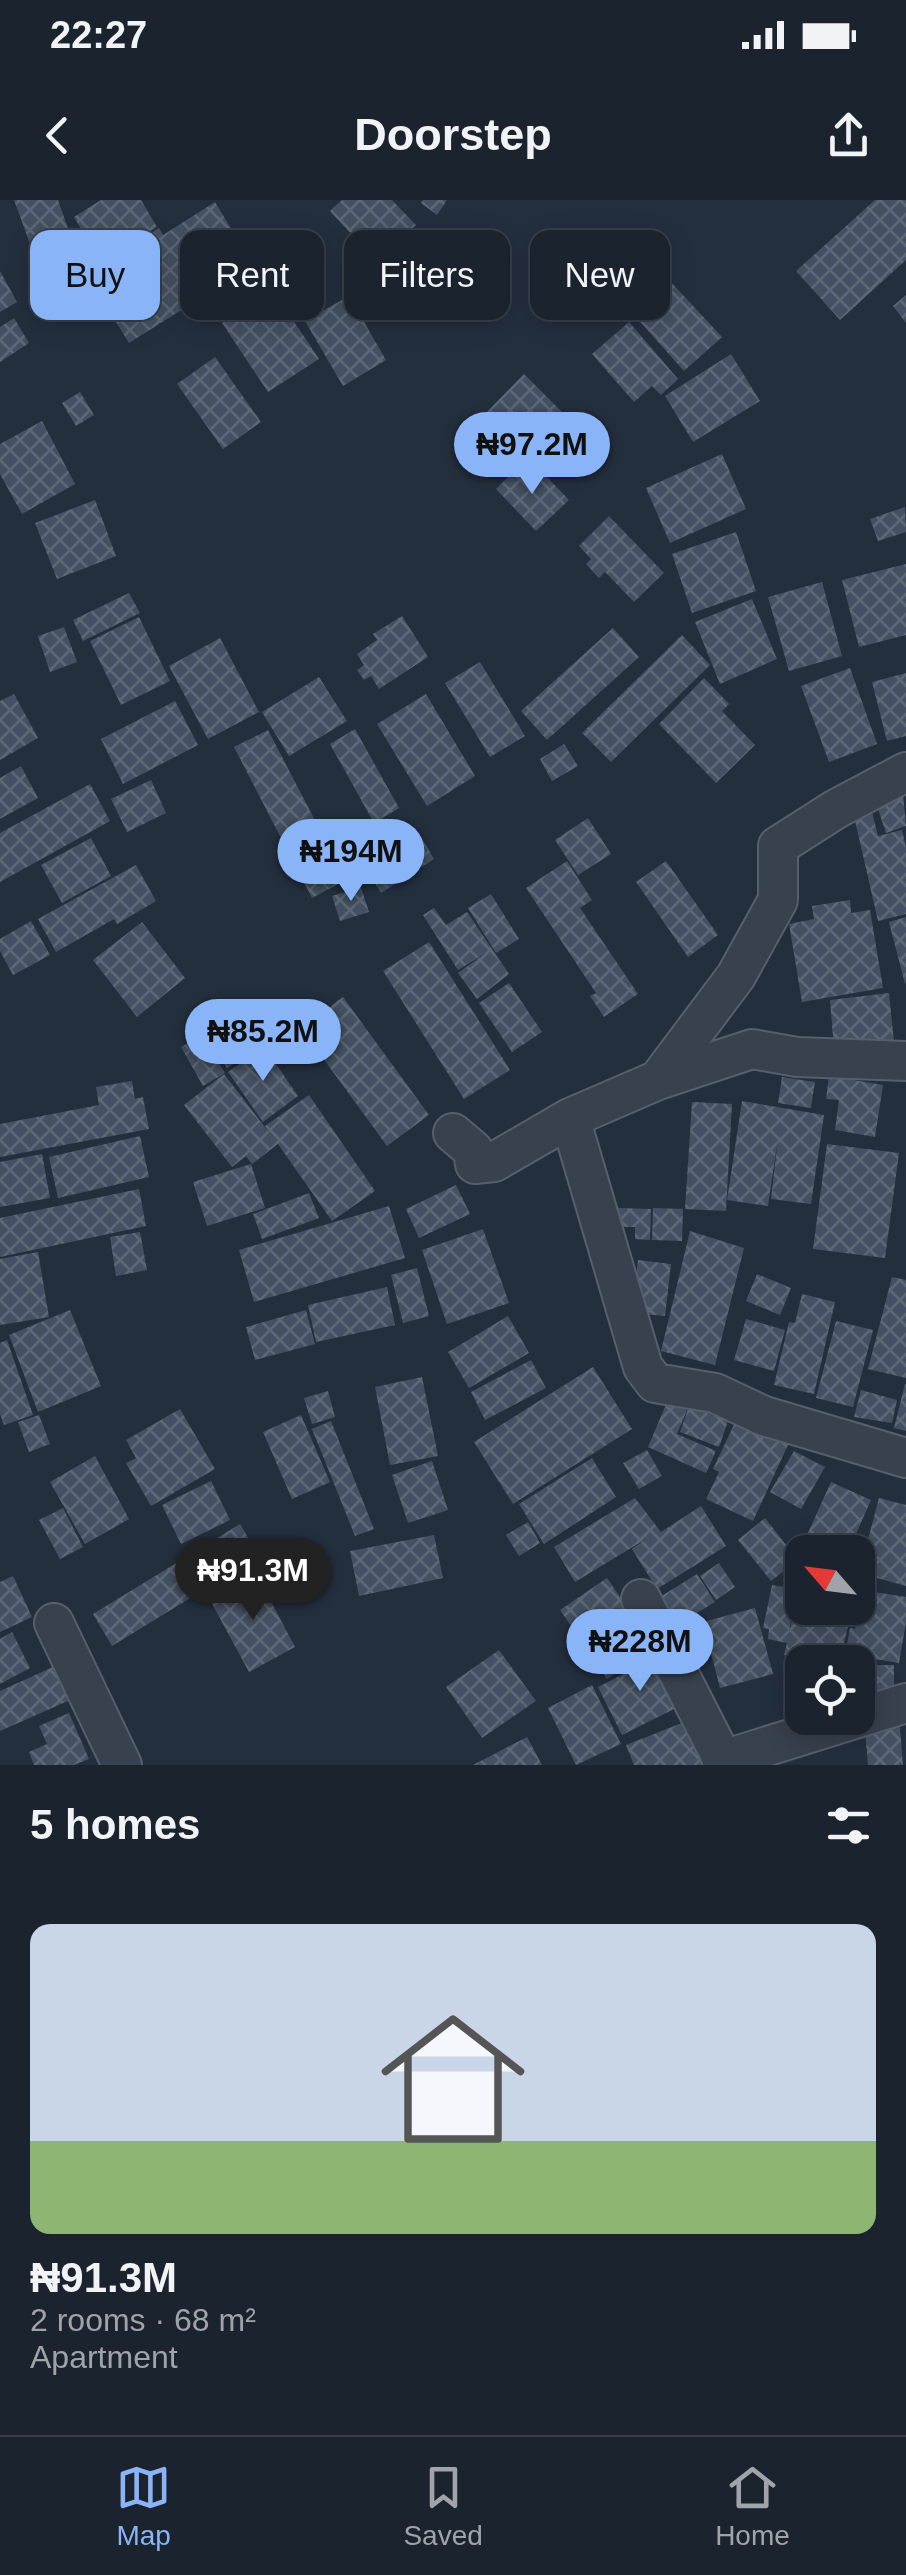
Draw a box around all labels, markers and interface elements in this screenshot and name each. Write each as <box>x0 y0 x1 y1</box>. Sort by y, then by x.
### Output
text: 22:27 <box>50 14 147 56</box>
icon: back <box>30 108 85 163</box>
icon: share <box>821 108 876 163</box>
text: Doorstep <box>354 109 552 160</box>
chip: Buy <box>30 230 160 320</box>
chip: Rent <box>180 230 324 320</box>
chip: Filters <box>344 230 510 320</box>
chip: New <box>530 230 670 320</box>
pin: ₦97.2M <box>451 412 613 497</box>
text: ₦97.2M <box>476 426 588 462</box>
pin: ₦194M <box>281 819 421 904</box>
text: ₦194M <box>299 833 403 869</box>
pin: ₦85.2M <box>182 999 344 1084</box>
text: ₦85.2M <box>207 1013 319 1049</box>
north arrow <box>785 1535 875 1625</box>
map controls <box>785 1535 875 1735</box>
pin: ₦91.3M <box>172 1538 334 1623</box>
text: ₦91.3M <box>197 1552 309 1588</box>
pin: ₦228M <box>570 1609 710 1694</box>
text: ₦228M <box>588 1623 692 1659</box>
button: locate <box>785 1645 875 1735</box>
icon: filters <box>821 1798 876 1853</box>
text: 5 homes <box>30 1801 200 1848</box>
icon: home <box>363 1989 543 2169</box>
text: ₦91.3M <box>30 2254 177 2301</box>
text: 2 rooms · 68 m² <box>30 2302 256 2338</box>
text: Apartment <box>30 2339 178 2375</box>
tab: Map <box>116 2460 171 2552</box>
tab: Saved <box>403 2460 483 2552</box>
tab: Home <box>715 2460 790 2552</box>

